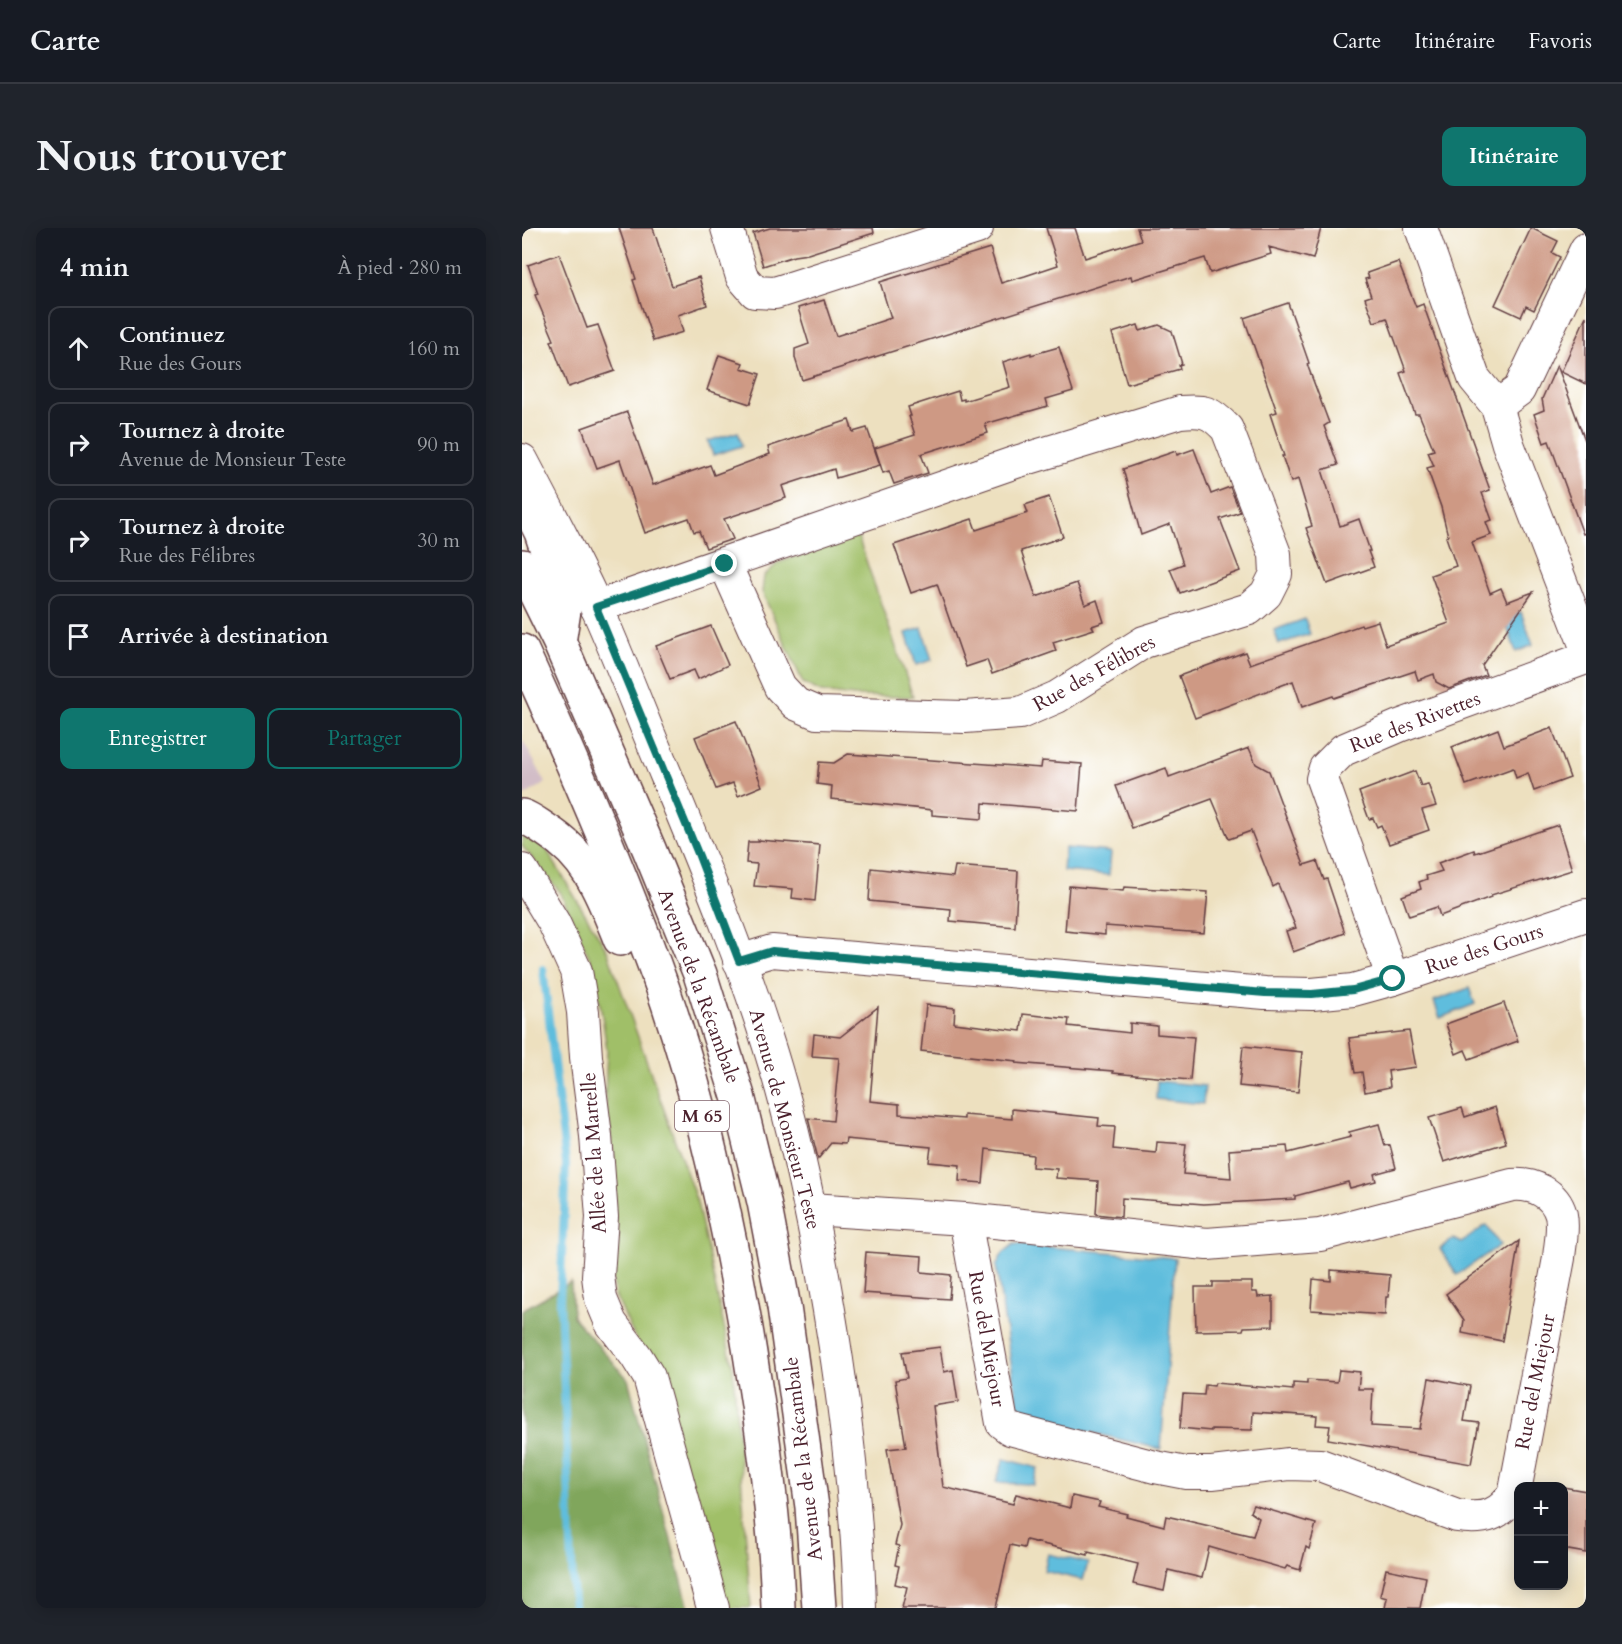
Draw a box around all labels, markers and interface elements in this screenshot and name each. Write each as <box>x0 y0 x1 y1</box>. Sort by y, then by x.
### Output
text: Carte <box>30 22 101 60</box>
text: Carte <box>1332 27 1381 56</box>
text: Itinéraire <box>1414 27 1495 56</box>
text: Favoris <box>1528 27 1592 56</box>
button: Itinéraire <box>1442 127 1586 186</box>
text: Nous trouver <box>36 128 286 185</box>
text: 4 min <box>60 250 129 285</box>
text: À pied · 280 m <box>338 254 462 281</box>
text: Continuez <box>119 320 225 350</box>
icon: ahead <box>62 332 95 365</box>
text: 160 m <box>407 335 460 362</box>
text: Rue des Gours <box>119 350 242 377</box>
text: Tournez à droite <box>119 416 285 446</box>
icon: right <box>62 428 95 461</box>
text: 90 m <box>417 431 460 458</box>
text: Avenue de Monsieur Teste <box>119 446 346 473</box>
text: Tournez à droite <box>119 512 285 542</box>
icon: right <box>62 524 95 557</box>
text: 30 m <box>417 527 460 554</box>
text: Rue des Félibres <box>119 542 255 569</box>
route end <box>711 550 737 576</box>
icon: arrive <box>62 620 95 653</box>
text: Arrivée à destination <box>119 621 329 651</box>
street label: Rue des Félibres <box>1028 628 1160 718</box>
street label: Rue des Rivettes <box>1346 685 1484 759</box>
button: Enregistrer <box>60 708 255 769</box>
button: Partager <box>267 708 462 769</box>
street label: Avenue de la Récambale <box>651 885 747 1087</box>
street label: Rue des Gours <box>1421 917 1547 981</box>
route start <box>1379 965 1405 991</box>
street label: Avenue de Monsieur Teste <box>743 1006 827 1232</box>
street label: Allée de la Martelle <box>575 1071 613 1235</box>
road number: M 65 <box>675 1101 729 1131</box>
street label: Rue del Miejour <box>962 1269 1012 1410</box>
street label: Rue del Miejour <box>1509 1311 1562 1452</box>
street label: Avenue de la Récambale <box>777 1355 829 1563</box>
map controls <box>1514 1482 1568 1590</box>
button: + <box>1514 1482 1568 1536</box>
button: − <box>1514 1536 1568 1590</box>

